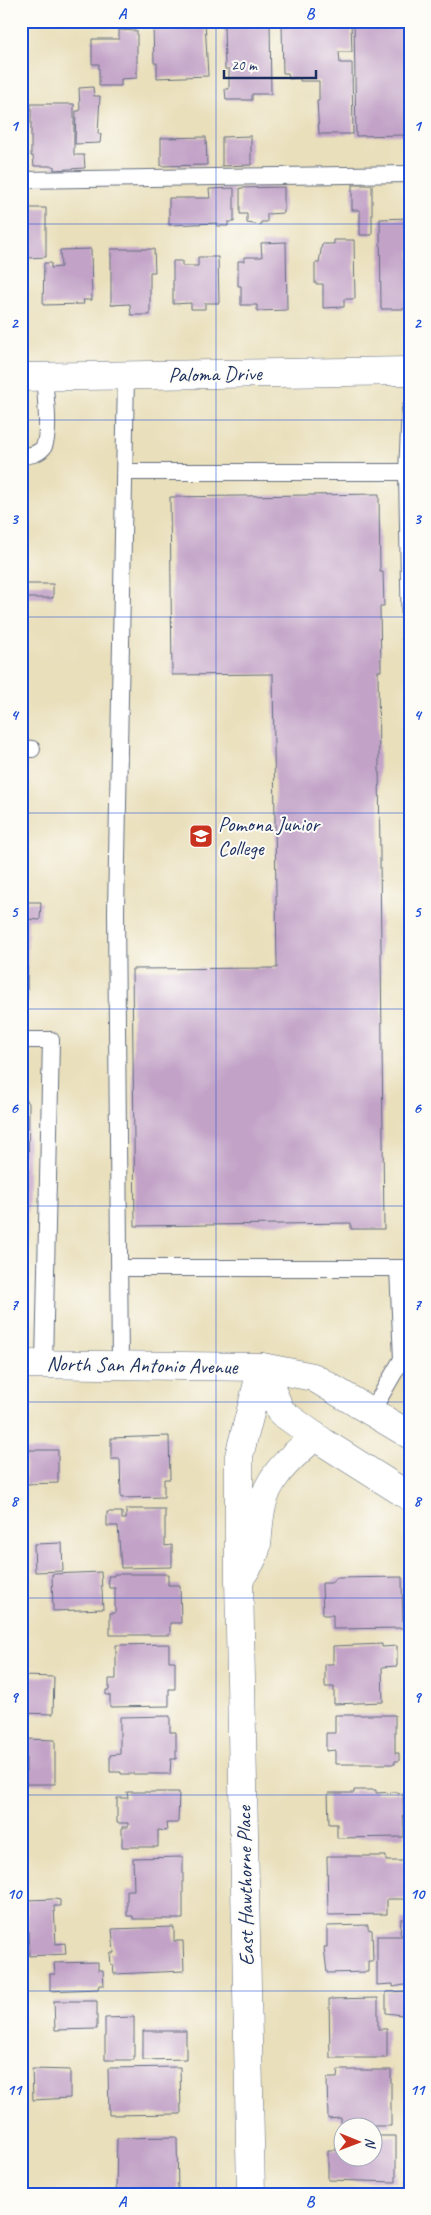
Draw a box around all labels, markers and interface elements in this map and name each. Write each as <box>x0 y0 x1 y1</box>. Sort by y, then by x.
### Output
text: A <box>118 4 128 24</box>
text: B <box>306 4 316 24</box>
scale bar <box>224 48 316 80</box>
text: 20 m <box>231 56 258 75</box>
text: 1 <box>10 116 19 136</box>
text: 1 <box>413 116 422 136</box>
text: 2 <box>10 313 19 333</box>
text: 2 <box>413 313 422 333</box>
street label: Paloma Drive <box>168 360 263 388</box>
text: 3 <box>10 509 19 529</box>
text: 3 <box>413 509 422 529</box>
text: 4 <box>10 705 19 725</box>
text: 4 <box>413 705 422 725</box>
place label: Pomona Junior College <box>218 811 321 861</box>
school or university icon: Pomona Junior College <box>188 823 214 849</box>
text: 5 <box>11 902 20 922</box>
text: 5 <box>414 902 423 922</box>
text: 6 <box>10 1098 19 1118</box>
text: 6 <box>413 1098 422 1118</box>
text: 7 <box>10 1295 19 1315</box>
text: 7 <box>413 1295 422 1315</box>
street label: North San Antonio Avenue <box>46 1350 239 1380</box>
text: 8 <box>10 1491 19 1511</box>
text: 8 <box>413 1491 422 1511</box>
text: 9 <box>10 1687 19 1707</box>
text: 9 <box>413 1687 422 1707</box>
street label: East Hawthorne Place <box>231 1805 259 1966</box>
text: 10 <box>7 1884 23 1904</box>
text: 10 <box>410 1884 426 1904</box>
text: 11 <box>7 2080 23 2100</box>
text: 11 <box>410 2080 426 2100</box>
north arrow <box>334 2118 384 2168</box>
text: N <box>362 2138 379 2149</box>
text: A <box>118 2192 128 2212</box>
text: B <box>306 2192 316 2212</box>

